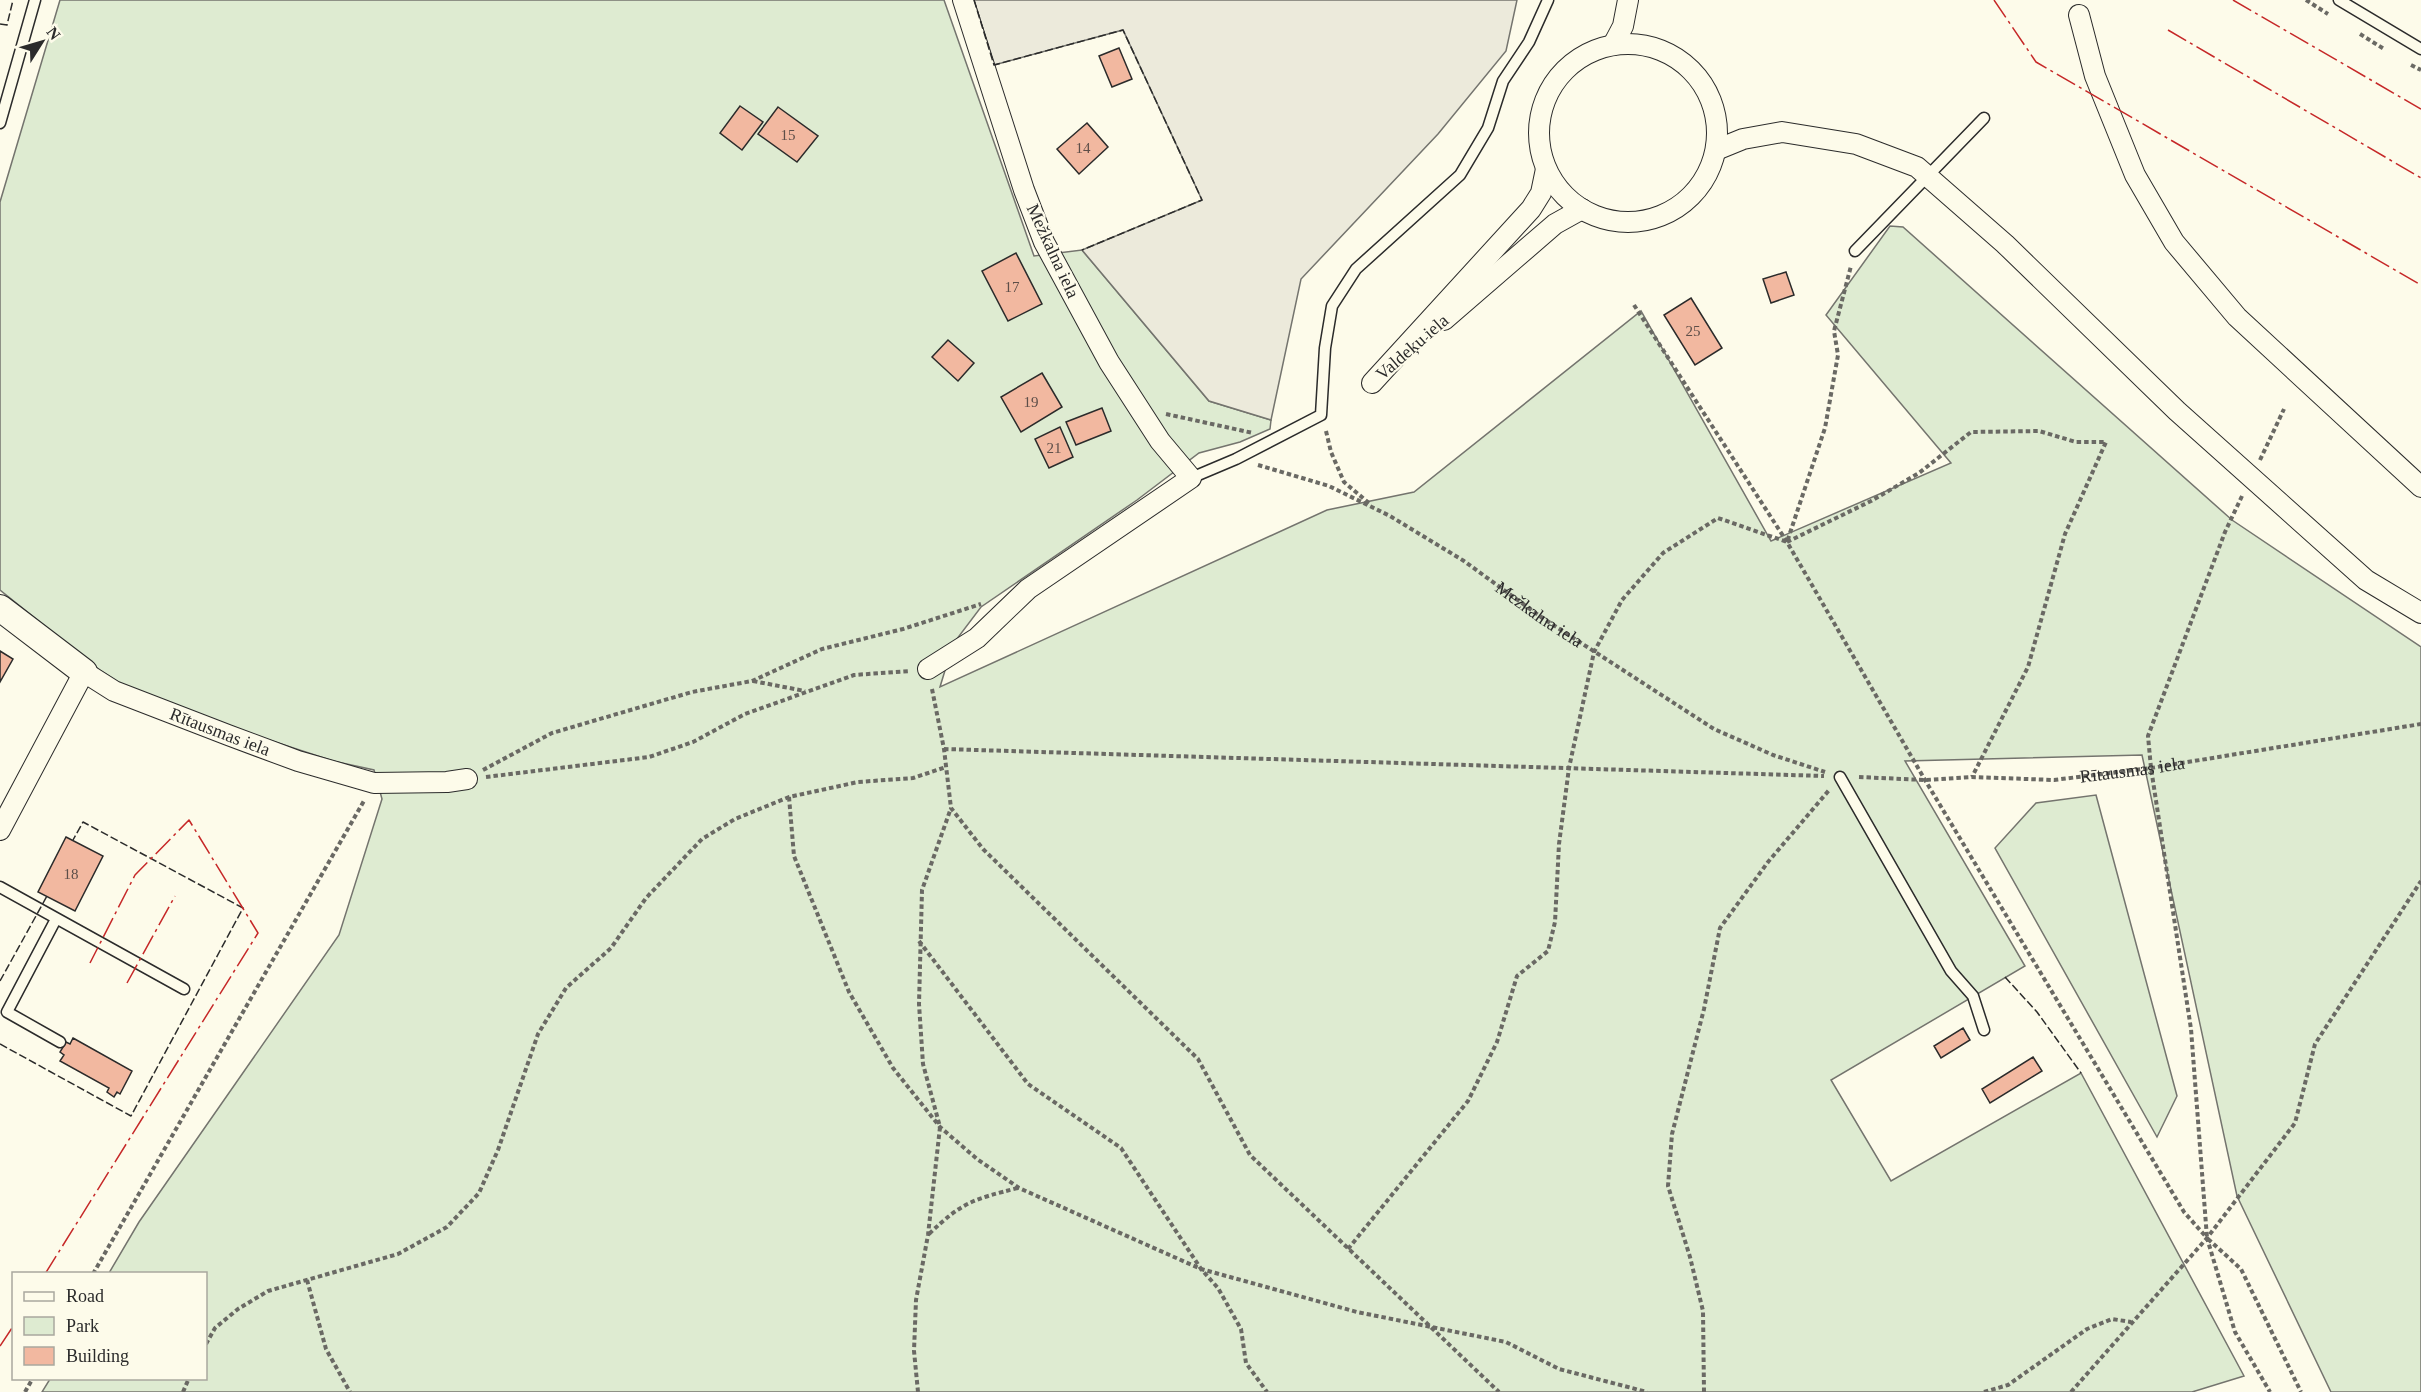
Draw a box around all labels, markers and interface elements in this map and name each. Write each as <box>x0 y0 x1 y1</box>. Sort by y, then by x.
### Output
north arrow <box>12 12 72 72</box>
text: N <box>43 24 64 43</box>
house number: 15 <box>781 127 796 143</box>
house number: 14 <box>1076 140 1091 156</box>
street label: Mežkalna iela <box>1022 201 1084 301</box>
house number: 17 <box>1005 279 1020 295</box>
street label: Valdeķu iela <box>1372 310 1452 384</box>
house number: 25 <box>1686 323 1701 339</box>
house number: 19 <box>1024 394 1039 410</box>
house number: 21 <box>1047 440 1062 456</box>
street label: Mežkalna iela <box>1492 577 1587 651</box>
street label: Rītausmas iela <box>167 704 273 760</box>
street label: Rītausmas iela <box>2079 753 2186 787</box>
house number: 18 <box>64 866 79 882</box>
legend <box>12 1272 207 1380</box>
text: Road <box>66 1286 104 1306</box>
text: Park <box>66 1316 99 1336</box>
text: Building <box>66 1346 129 1366</box>

